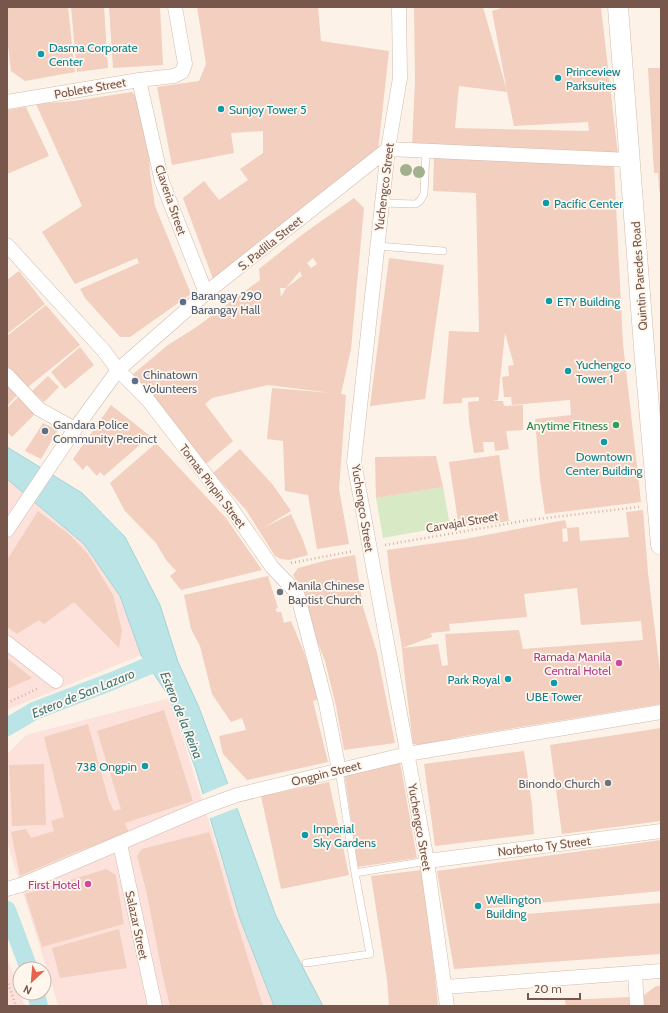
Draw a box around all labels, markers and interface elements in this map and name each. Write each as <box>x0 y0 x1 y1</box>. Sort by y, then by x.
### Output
place label: Dasma Corporate Center <box>49 40 138 69</box>
marker: Dasma Corporate Center <box>36 49 46 59</box>
place label: Princeview Parksuites <box>566 64 621 93</box>
marker: Princeview Parksuites <box>553 73 563 83</box>
street label: Poblete Street <box>53 74 127 102</box>
place label: Sunjoy Tower 5 <box>229 102 306 117</box>
marker: Sunjoy Tower 5 <box>216 104 226 114</box>
street label: Yuchengco Street <box>371 142 397 233</box>
street label: Claveria Street <box>152 163 190 237</box>
place label: Pacific Center <box>554 196 623 211</box>
marker: Pacific Center <box>541 198 551 208</box>
street label: S. Padilla Street <box>235 212 305 274</box>
street label: Quintin Paredes Road <box>628 221 650 331</box>
place label: Barangay 290 Barangay Hall <box>191 288 262 317</box>
place label: ETY Building <box>557 294 621 309</box>
marker: ETY Building <box>544 296 554 306</box>
marker: Barangay 290 Barangay Hall <box>178 297 188 307</box>
place label: Yuchengco Tower 1 <box>575 357 631 386</box>
marker: Yuchengco Tower 1 <box>563 366 573 376</box>
place label: Chinatown Volunteers <box>143 367 198 396</box>
marker: Chinatown Volunteers <box>130 376 140 386</box>
place label: Gandara Police Community Precinct <box>53 417 157 446</box>
place label: Anytime Fitness <box>526 418 608 433</box>
marker: Anytime Fitness <box>611 420 621 430</box>
marker: Gandara Police Community Precinct <box>40 426 50 436</box>
marker: Downtown Center Building <box>599 437 609 447</box>
street label: Tomas Pinpin Street <box>176 441 250 531</box>
place label: Downtown Center Building <box>565 449 644 478</box>
street label: Yuchengco Street <box>349 462 377 553</box>
street label: Carvajal Street <box>425 508 499 536</box>
place label: Manila Chinese Baptist Church <box>288 578 364 607</box>
marker: Manila Chinese Baptist Church <box>275 587 285 597</box>
place label: Ramada Manila Central Hotel <box>533 649 611 678</box>
marker: Ramada Manila Central Hotel <box>614 658 624 668</box>
water label: Estero de San Lazaro <box>29 665 137 721</box>
water label: Estero de la Reina <box>157 669 207 761</box>
place label: Park Royal <box>448 672 500 687</box>
marker: Park Royal <box>503 674 513 684</box>
marker: UBE Tower <box>549 678 559 688</box>
place label: UBE Tower <box>526 689 582 704</box>
street label: Ongpin Street <box>290 757 362 789</box>
place label: 738 Ongpin <box>77 759 137 774</box>
marker: 738 Ongpin <box>140 761 150 771</box>
place label: Binondo Church <box>519 776 600 791</box>
marker: Binondo Church <box>603 778 613 788</box>
street label: Yuchengco Street <box>405 781 435 872</box>
place label: Imperial Sky Gardens <box>313 821 376 850</box>
marker: Imperial Sky Gardens <box>300 830 310 840</box>
street label: Norberto Ty Street <box>497 833 591 859</box>
place label: First Hotel <box>28 877 80 892</box>
marker: First Hotel <box>83 879 93 889</box>
street label: Salazar Street <box>122 889 152 961</box>
place label: Wellington Building <box>486 892 542 921</box>
marker: Wellington Building <box>473 901 483 911</box>
north arrow <box>12 961 52 1001</box>
scale bar <box>528 975 580 1001</box>
text: 20 m <box>534 981 562 996</box>
text: N <box>21 982 34 998</box>

